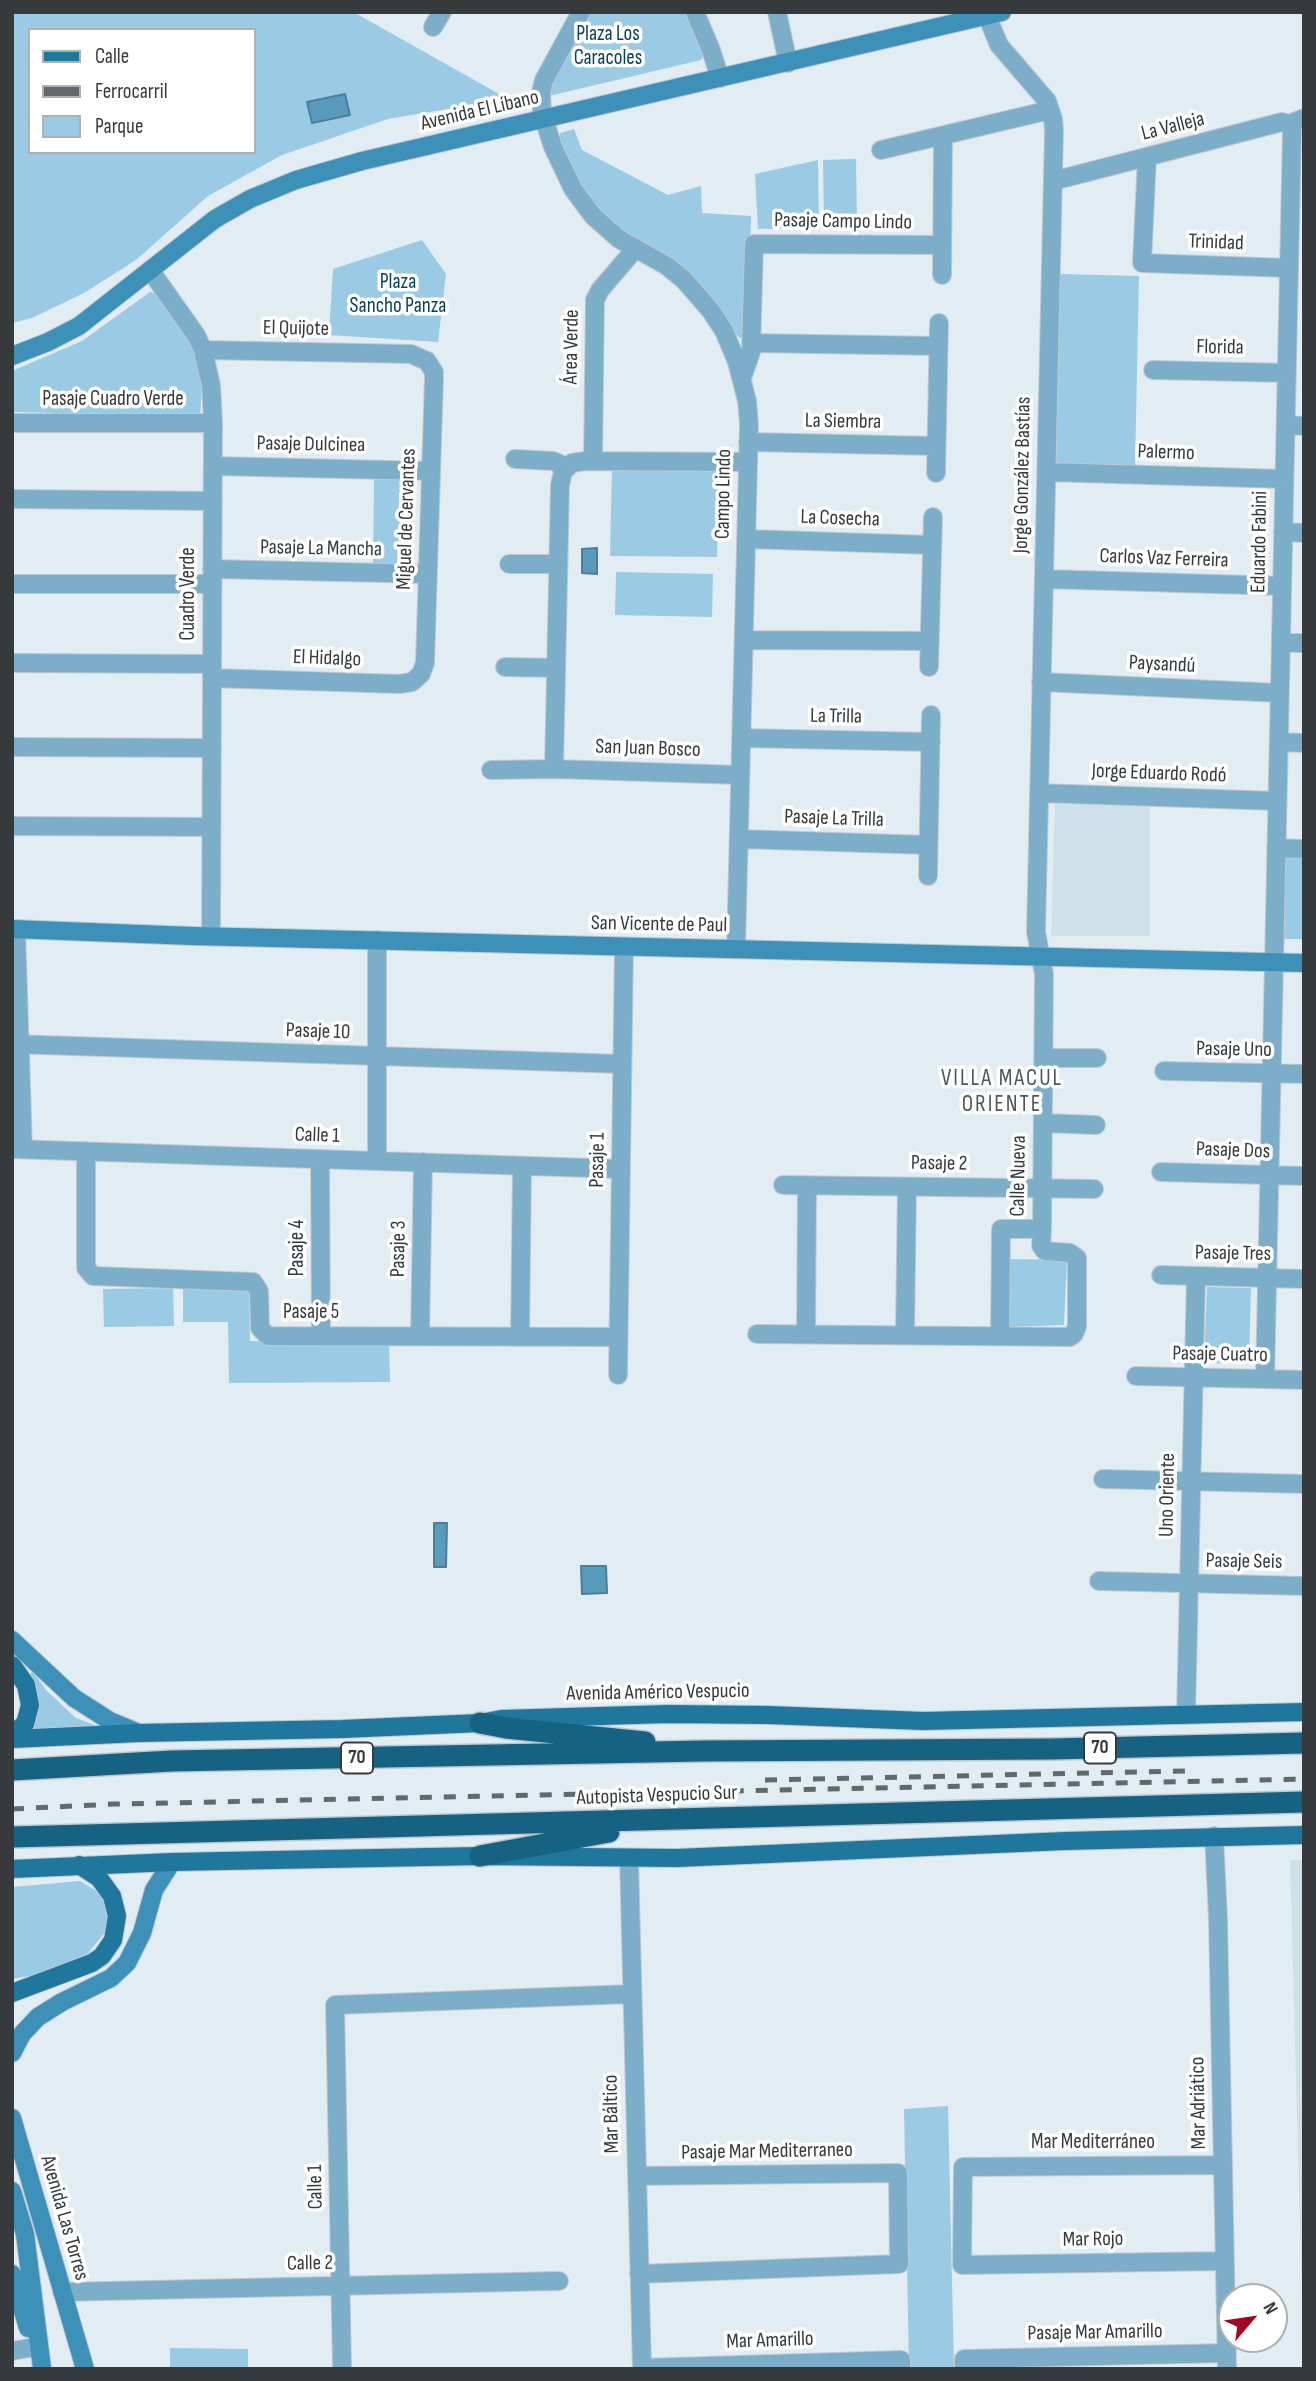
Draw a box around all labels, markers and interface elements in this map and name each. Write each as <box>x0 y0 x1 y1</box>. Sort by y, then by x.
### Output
park label: Plaza Los Caracoles <box>574 22 642 72</box>
legend <box>28 28 256 154</box>
text: Calle <box>95 44 129 69</box>
text: Ferrocarril <box>95 79 168 104</box>
street label: Avenida El Líbano <box>419 85 541 137</box>
street label: La Valleja <box>1139 107 1207 147</box>
text: Parque <box>95 114 143 139</box>
street label: Pasaje Campo Lindo <box>774 208 912 236</box>
street label: Trinidad <box>1188 229 1244 257</box>
park label: Plaza Sancho Panza <box>350 270 446 320</box>
street label: Área Verde <box>559 309 585 385</box>
street label: El Quijote <box>263 316 329 342</box>
street label: Florida <box>1196 335 1244 361</box>
street label: Pasaje Cuadro Verde <box>42 387 184 413</box>
street label: Jorge González Bastías <box>1009 396 1037 554</box>
street label: La Siembra <box>805 409 881 435</box>
street label: Pasaje Dulcinea <box>256 431 366 459</box>
street label: Palermo <box>1137 439 1195 467</box>
street label: Miguel de Cervantes <box>392 448 422 590</box>
street label: Campo Lindo <box>711 449 737 539</box>
street label: Eduardo Fabini <box>1247 491 1273 593</box>
street label: La Cosecha <box>800 505 880 533</box>
street label: Pasaje La Mancha <box>260 535 382 563</box>
street label: Carlos Vaz Ferreira <box>1099 544 1229 574</box>
street label: Cuadro Verde <box>176 547 202 641</box>
street label: El Hidalgo <box>292 645 362 673</box>
street label: Paysandú <box>1128 651 1196 679</box>
street label: La Trilla <box>810 704 862 730</box>
street label: San Juan Bosco <box>595 735 701 763</box>
street label: Jorge Eduardo Rodó <box>1091 759 1227 789</box>
street label: Pasaje La Trilla <box>784 805 884 833</box>
street label: San Vicente de Paul <box>591 911 727 939</box>
street label: Pasaje 10 <box>285 1018 351 1046</box>
street label: Pasaje Uno <box>1196 1037 1272 1063</box>
district label: VILLA MACUL ORIENTE <box>942 1065 1062 1119</box>
street label: Calle 1 <box>294 1123 340 1149</box>
street label: Pasaje 1 <box>585 1132 611 1188</box>
street label: Calle Nueva <box>1006 1135 1032 1217</box>
street label: Pasaje Dos <box>1195 1137 1271 1165</box>
street label: Pasaje 2 <box>911 1151 967 1177</box>
street label: Pasaje 4 <box>285 1220 311 1276</box>
street label: Pasaje 3 <box>386 1221 412 1277</box>
street label: Pasaje Tres <box>1195 1241 1271 1267</box>
street label: Pasaje 5 <box>283 1300 339 1326</box>
street label: Pasaje Cuatro <box>1172 1342 1268 1368</box>
street label: Uno Oriente <box>1155 1453 1181 1537</box>
street label: Pasaje Seis <box>1205 1549 1283 1575</box>
street label: Avenida Américo Vespucio <box>566 1679 750 1707</box>
road number: 70 <box>1084 1732 1116 1764</box>
road number: 70 <box>341 1742 373 1774</box>
street label: Autopista Vespucio Sur <box>576 1781 738 1811</box>
street label: Mar Adriático <box>1186 2056 1212 2150</box>
street label: Mar Báltico <box>599 2074 625 2154</box>
street label: Mar Mediterráneo <box>1031 2130 1155 2156</box>
street label: Pasaje Mar Mediterraneo <box>681 2138 853 2166</box>
street label: Avenida Las Torres <box>34 2153 94 2283</box>
street label: Calle 1 <box>303 2164 329 2210</box>
street label: Mar Rojo <box>1063 2227 1123 2253</box>
street label: Calle 2 <box>287 2251 333 2277</box>
north arrow <box>1218 2283 1288 2353</box>
text: N <box>1258 2299 1283 2319</box>
street label: Pasaje Mar Amarillo <box>1027 2319 1163 2347</box>
street label: Mar Amarillo <box>726 2327 814 2355</box>

